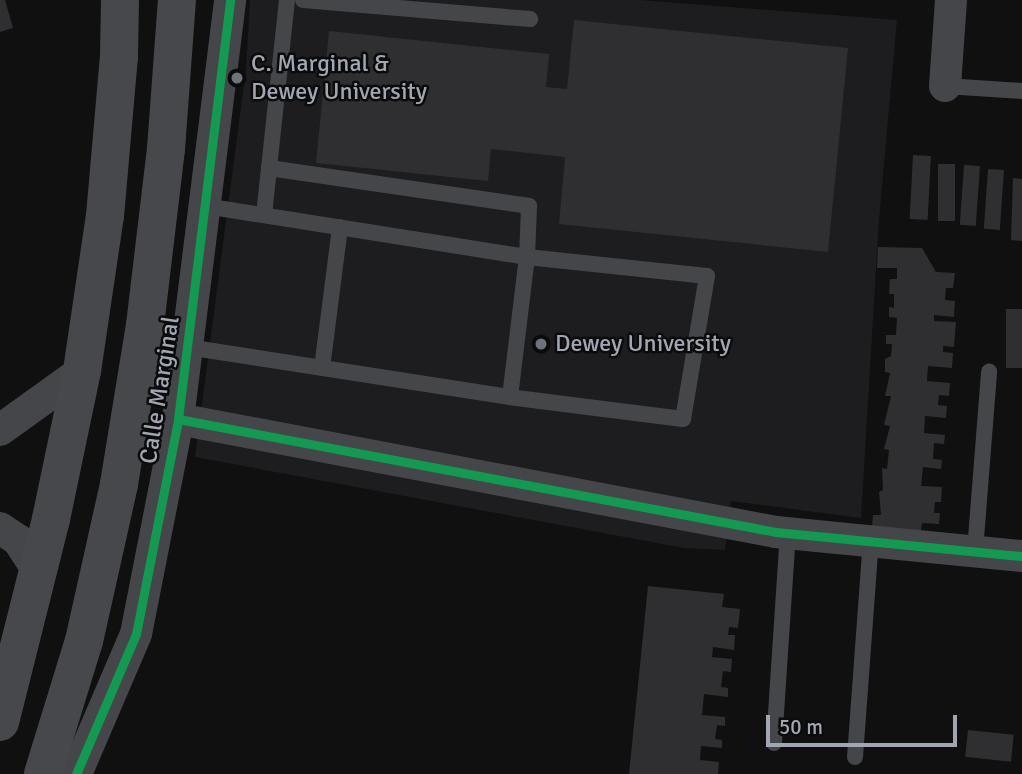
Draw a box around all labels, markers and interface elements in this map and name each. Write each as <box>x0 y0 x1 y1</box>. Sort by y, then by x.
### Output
place label: C. Marginal & Dewey University <box>251 50 427 106</box>
marker: C. Marginal & Dewey University <box>229 70 245 86</box>
street label: Calle Marginal <box>134 314 186 466</box>
place label: Dewey University <box>555 330 731 358</box>
marker: Dewey University <box>533 336 549 352</box>
scale bar <box>770 700 961 744</box>
text: 50 m <box>779 714 823 740</box>

